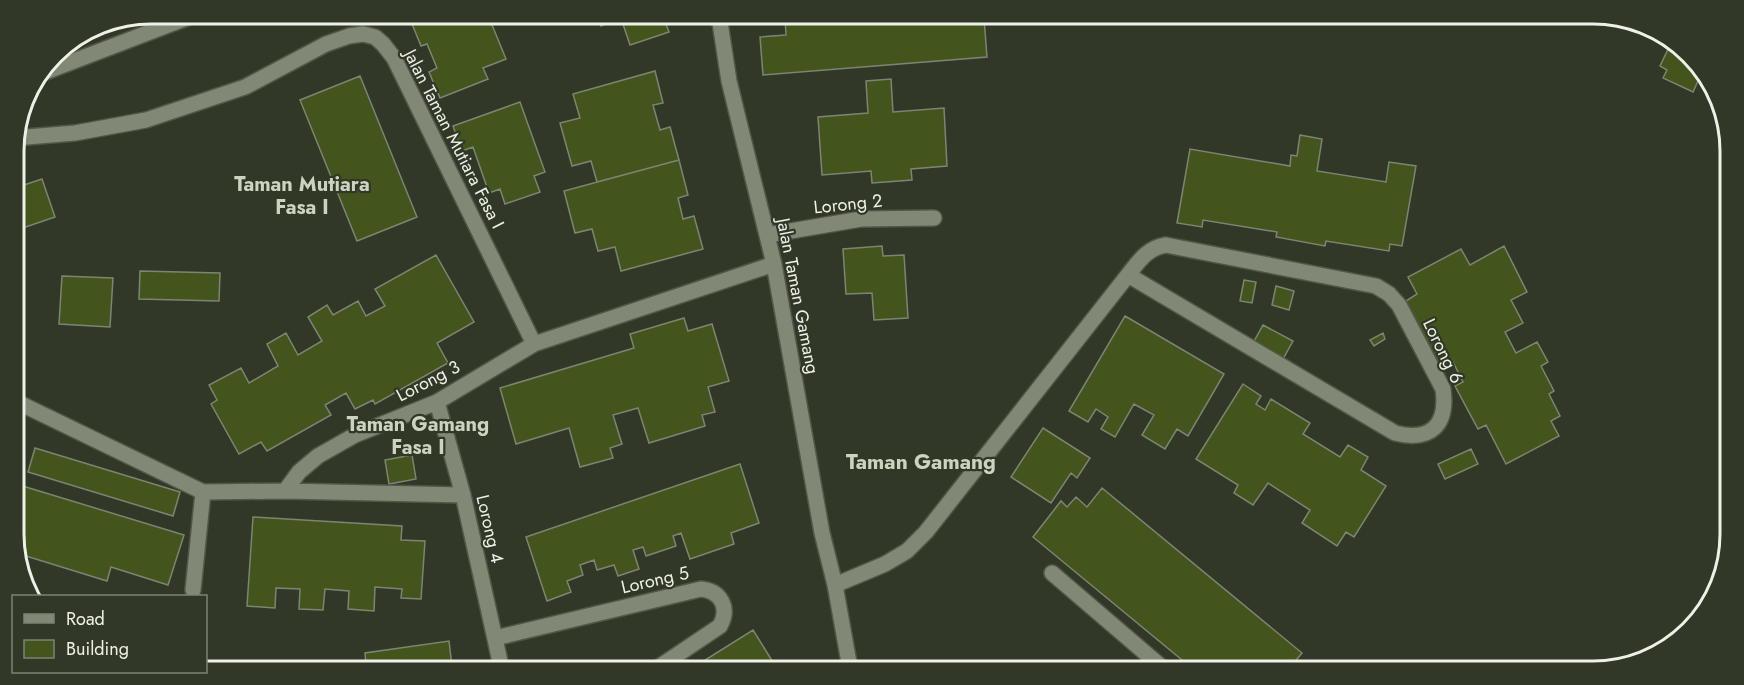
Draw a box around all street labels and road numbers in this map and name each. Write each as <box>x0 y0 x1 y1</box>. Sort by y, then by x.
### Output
street label: Jalan Taman Mutiara Fasa I <box>397 43 511 233</box>
street label: Lorong 2 <box>812 187 884 221</box>
street label: Jalan Taman Gamang <box>770 214 826 376</box>
street label: Lorong 6 <box>1416 314 1470 388</box>
street label: Lorong 3 <box>392 354 465 408</box>
street label: Lorong 4 <box>470 492 510 566</box>
street label: Lorong 5 <box>618 560 692 600</box>

